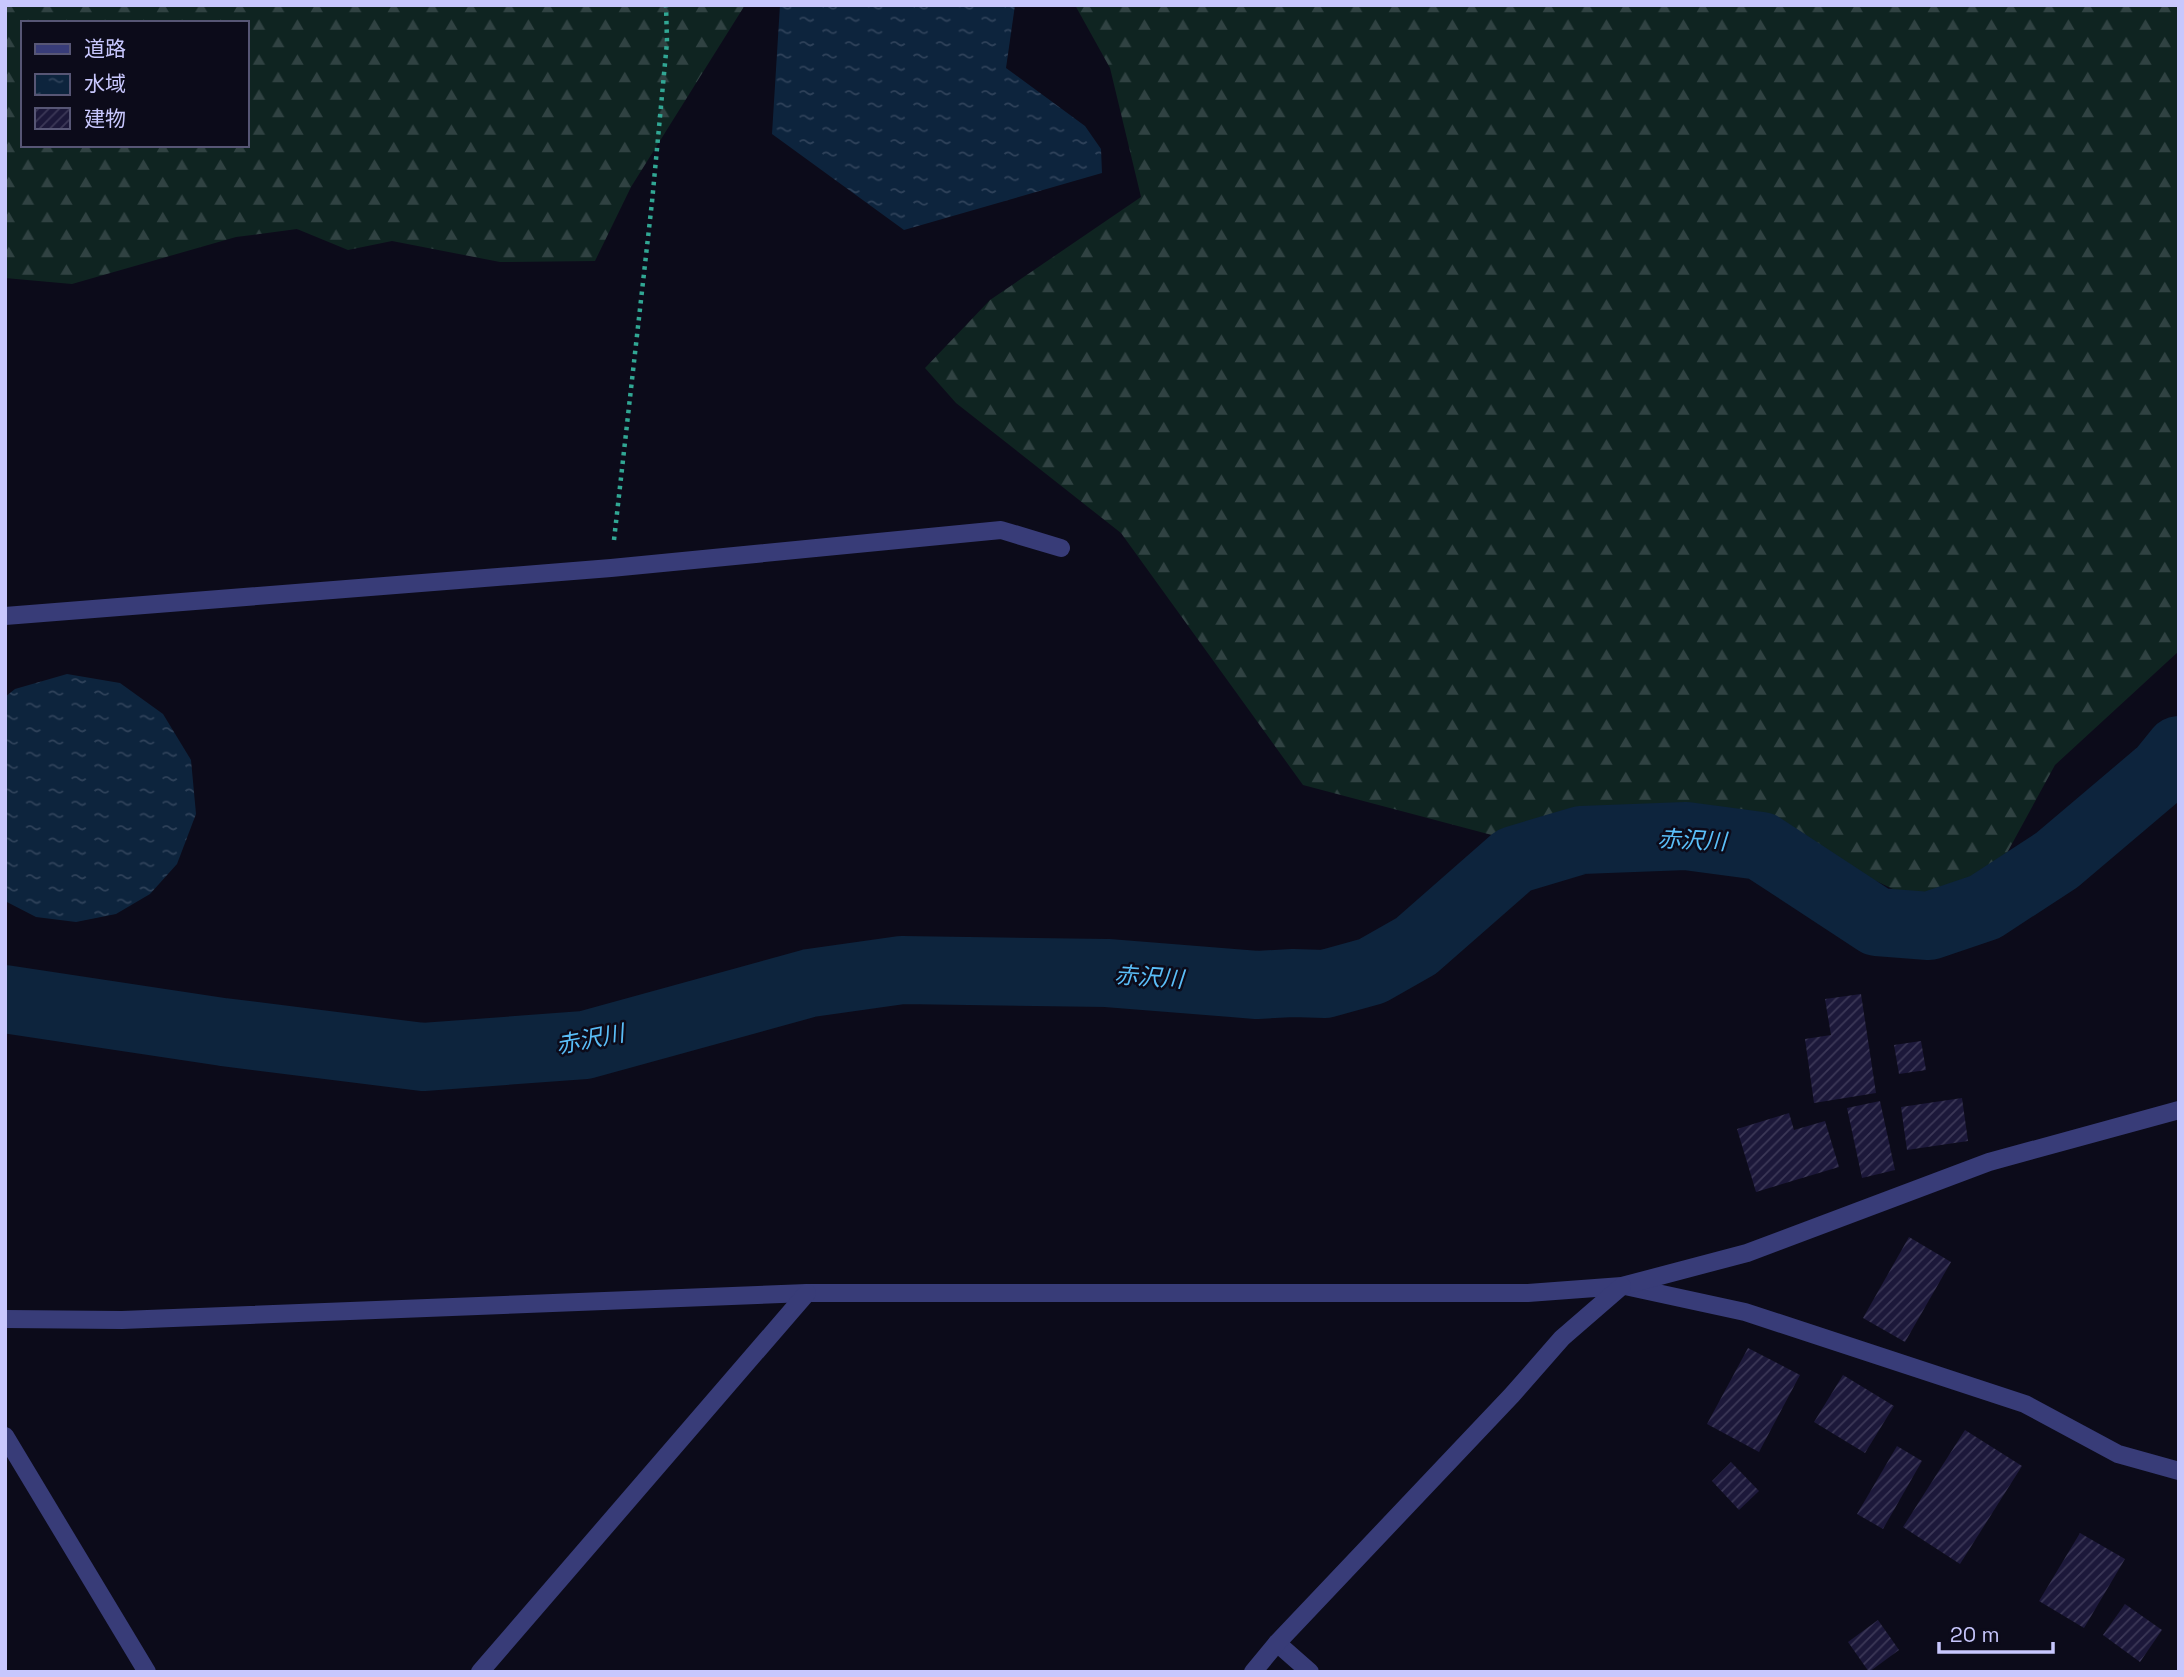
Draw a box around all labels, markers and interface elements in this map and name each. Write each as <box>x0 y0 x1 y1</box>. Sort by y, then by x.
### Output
legend <box>21 21 248 147</box>
text: 道路 <box>84 35 126 62</box>
text: 水域 <box>84 70 126 97</box>
text: 建物 <box>84 105 126 132</box>
water label: 赤沢川 <box>1657 823 1730 857</box>
water label: 赤沢川 <box>1114 960 1187 995</box>
water label: 赤沢川 <box>553 1017 630 1060</box>
scale bar <box>1939 1610 2053 1654</box>
text: 20 m <box>1950 1621 2000 1648</box>

